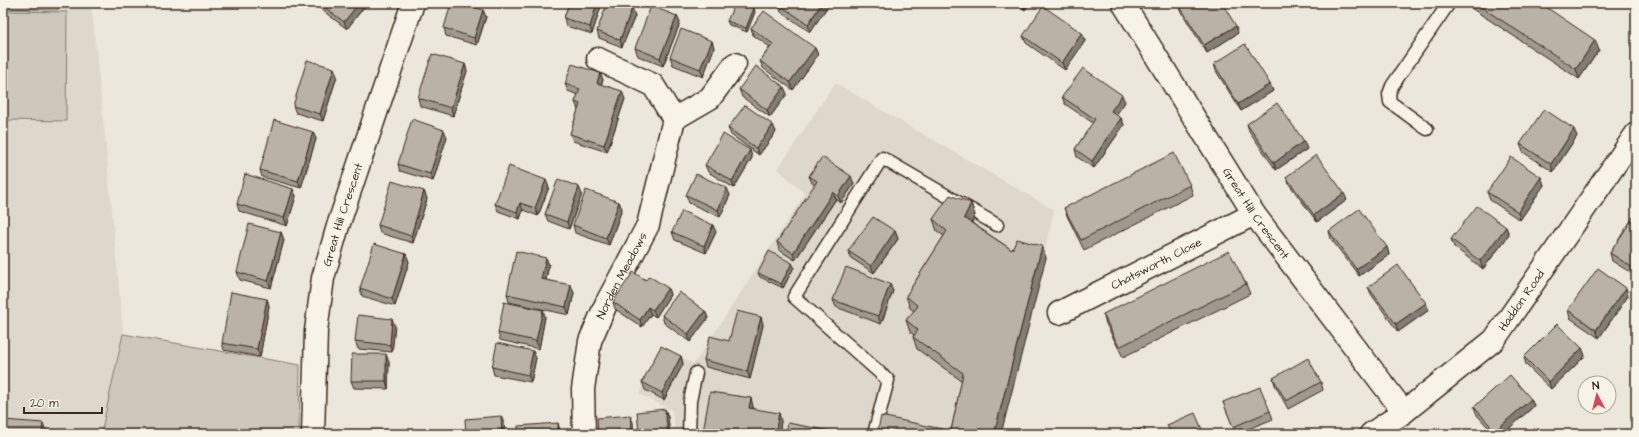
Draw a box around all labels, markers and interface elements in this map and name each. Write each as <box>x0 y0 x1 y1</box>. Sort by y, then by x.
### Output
street label: Great Hill Crescent <box>318 160 367 268</box>
street label: Great Hill Crescent <box>1219 164 1294 263</box>
street label: Norden Meadows <box>592 229 651 322</box>
street label: Chatsworth Close <box>1108 233 1205 294</box>
street label: Haddon Road <box>1494 266 1548 334</box>
north arrow <box>1577 375 1617 415</box>
text: N <box>1592 378 1600 393</box>
scale bar <box>24 389 102 415</box>
text: 20 m <box>30 395 59 412</box>

